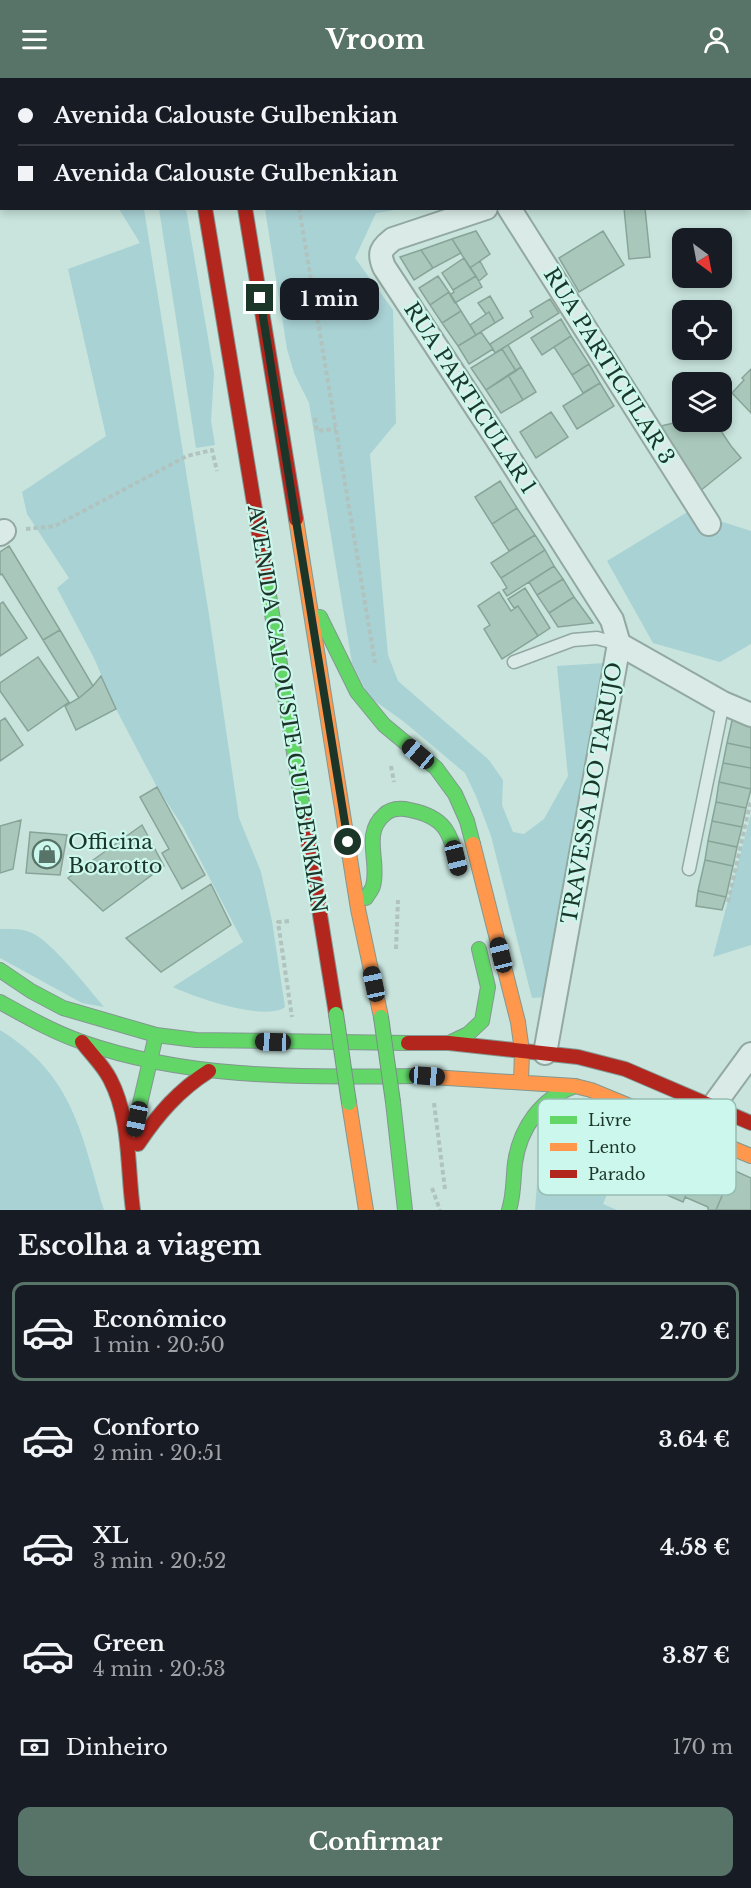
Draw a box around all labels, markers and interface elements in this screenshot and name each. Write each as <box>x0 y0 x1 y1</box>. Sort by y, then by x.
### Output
icon: menu <box>18 23 51 56</box>
text: Vroom <box>326 23 425 56</box>
icon: person <box>700 23 733 56</box>
text: Avenida Calouste Gulbenkian <box>54 102 398 129</box>
text: Avenida Calouste Gulbenkian <box>54 160 398 187</box>
north arrow <box>672 228 732 288</box>
map controls <box>672 228 732 432</box>
street label: RUA PARTICULAR 3 <box>538 263 680 469</box>
callout: 1 min <box>281 277 380 319</box>
route end <box>246 284 273 311</box>
text: 1 min <box>301 287 358 311</box>
street label: RUA PARTICULAR 1 <box>398 297 542 499</box>
button: locate <box>672 300 732 360</box>
button: layers <box>672 372 732 432</box>
street label: AVENIDA CALOUSTE GULBENKIAN <box>242 502 332 915</box>
street label: TRAVESSA DO TARUJO <box>556 660 628 926</box>
car <box>398 736 438 772</box>
route start <box>334 828 361 855</box>
place label: Officina Boarotto <box>68 829 163 879</box>
shop icon: Officina Boarotto <box>31 838 63 870</box>
car <box>443 838 469 878</box>
car <box>488 935 514 975</box>
car <box>361 965 387 1003</box>
car <box>255 1032 291 1052</box>
car <box>408 1066 446 1086</box>
legend <box>538 1099 736 1195</box>
car <box>124 1100 150 1138</box>
text: Livre <box>588 1110 631 1130</box>
text: Lento <box>588 1137 636 1157</box>
text: Parado <box>588 1164 645 1184</box>
text: Escolha a viagem <box>18 1229 262 1262</box>
icon: car <box>21 1305 75 1359</box>
text: Econômico <box>93 1306 226 1333</box>
text: 2.70 € <box>660 1318 730 1345</box>
text: 1 min · 20:50 <box>93 1333 225 1357</box>
icon: car <box>21 1413 75 1467</box>
text: Conforto <box>93 1414 199 1441</box>
text: 3.64 € <box>658 1426 730 1453</box>
text: 2 min · 20:51 <box>93 1441 223 1465</box>
icon: car <box>21 1521 75 1575</box>
text: XL <box>93 1522 128 1549</box>
text: 4.58 € <box>660 1534 730 1561</box>
text: 3 min · 20:52 <box>93 1549 226 1573</box>
icon: car <box>21 1629 75 1683</box>
text: Green <box>93 1630 165 1657</box>
text: 3.87 € <box>662 1642 730 1669</box>
text: 4 min · 20:53 <box>93 1657 226 1681</box>
icon: cash <box>18 1731 51 1764</box>
text: Dinheiro <box>66 1734 168 1761</box>
text: 170 m <box>673 1735 733 1759</box>
button: Confirmar <box>18 1807 733 1876</box>

